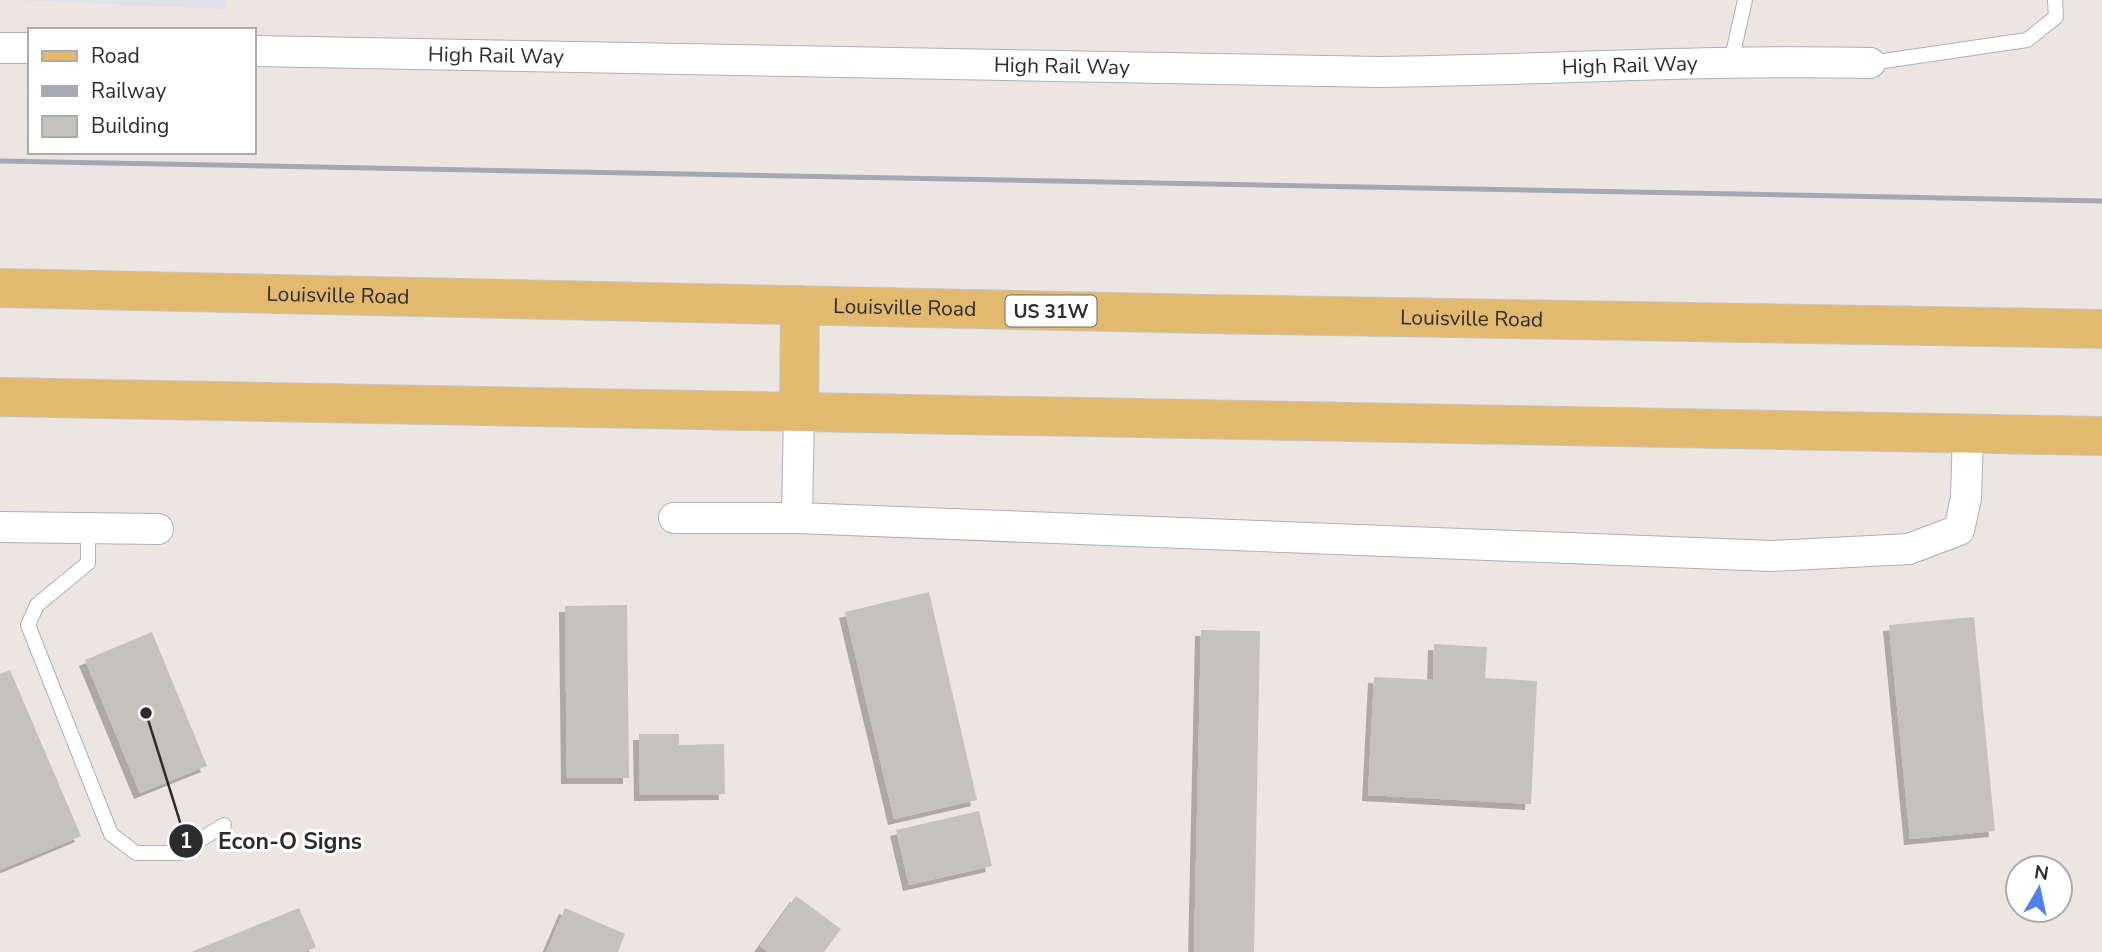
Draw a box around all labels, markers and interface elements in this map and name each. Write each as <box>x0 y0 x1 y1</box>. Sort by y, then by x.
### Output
legend <box>28 28 256 154</box>
street label: High Rail Way <box>428 40 564 71</box>
text: Road <box>91 42 140 70</box>
street label: High Rail Way <box>1561 49 1698 81</box>
street label: High Rail Way <box>994 51 1130 81</box>
text: Railway <box>91 77 166 105</box>
text: Building <box>91 112 169 140</box>
street label: Louisville Road <box>266 280 410 311</box>
street label: Louisville Road <box>833 292 977 323</box>
road number: US 31W <box>1006 296 1096 326</box>
street label: Louisville Road <box>1400 303 1543 334</box>
callout: Econ-O Signs <box>169 819 376 863</box>
text: Econ-O Signs <box>218 826 362 857</box>
text: 1 <box>180 827 192 855</box>
north arrow <box>2004 854 2074 924</box>
text: N <box>2032 859 2051 887</box>

